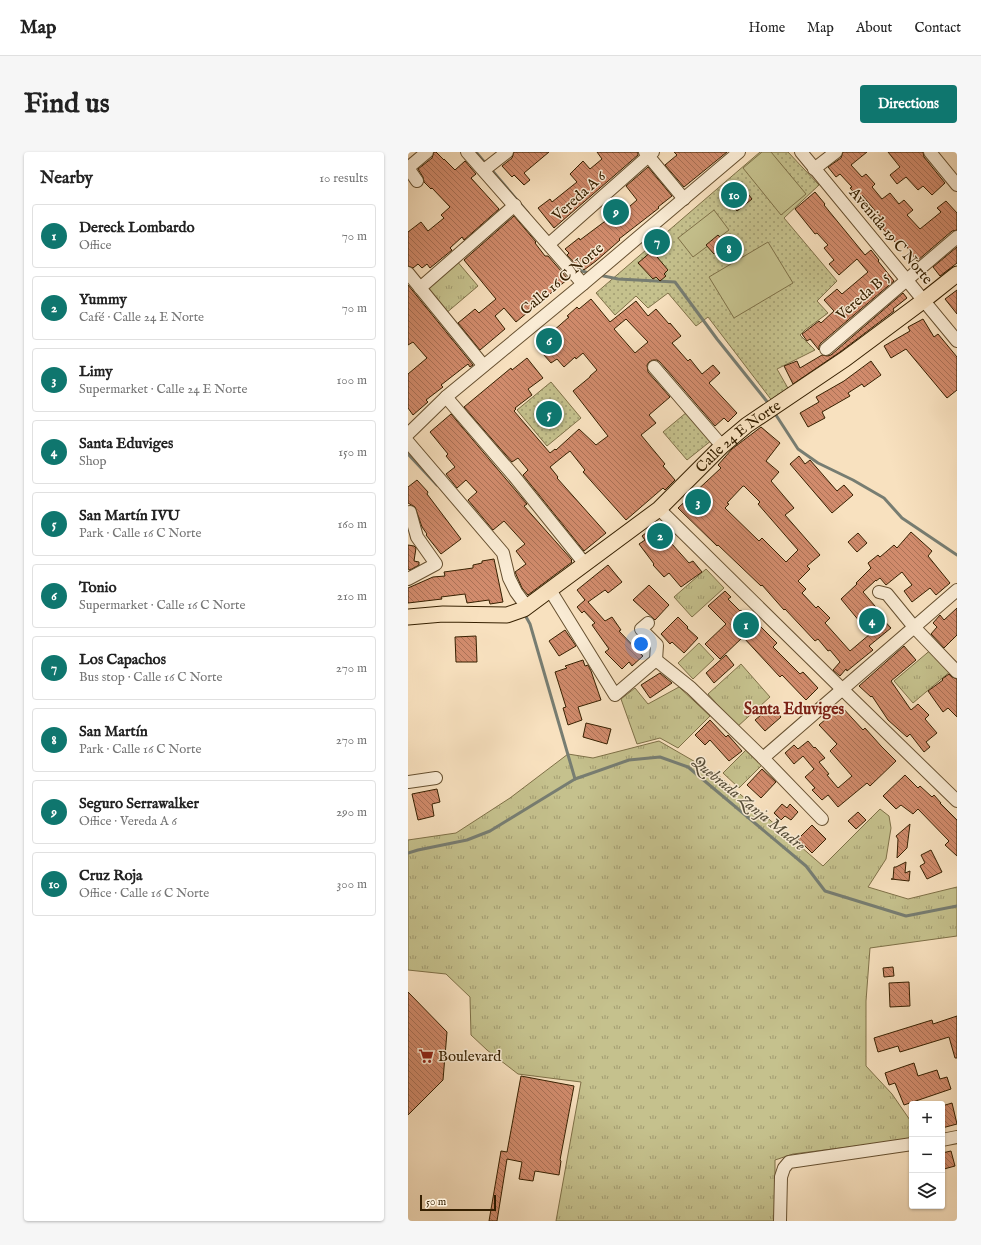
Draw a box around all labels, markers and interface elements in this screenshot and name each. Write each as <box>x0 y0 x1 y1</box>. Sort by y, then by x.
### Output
text: Map <box>20 16 56 40</box>
text: Home <box>749 19 785 37</box>
text: Map <box>807 19 834 37</box>
text: About <box>856 19 892 37</box>
text: Contact <box>914 19 961 37</box>
button: Directions <box>860 85 957 123</box>
text: Find us <box>24 87 110 122</box>
street label: Vereda A 6 <box>547 166 610 226</box>
text: Nearby <box>40 168 93 189</box>
text: 10 results <box>319 170 368 187</box>
pin: 10 <box>721 180 747 210</box>
street label: Avenida 19 C Norte <box>844 183 937 288</box>
pin: 9 <box>603 197 629 227</box>
text: Dereck Lombardo <box>79 218 195 237</box>
pin: 7 <box>644 227 670 257</box>
text: 1 <box>52 228 56 245</box>
text: 70 m <box>342 228 367 245</box>
pin: 8 <box>716 234 742 264</box>
text: Office <box>79 237 111 254</box>
street label: Calle 16 C Norte <box>517 239 608 319</box>
street label: Vereda B 5 <box>832 267 894 325</box>
text: Yummy <box>79 290 127 309</box>
text: 2 <box>51 300 57 317</box>
text: 70 m <box>342 300 367 317</box>
text: Café · Calle 24 E Norte <box>79 309 204 326</box>
pin: 6 <box>536 326 562 356</box>
text: Limy <box>79 362 113 381</box>
text: 3 <box>52 372 56 389</box>
text: 100 m <box>337 372 367 389</box>
text: Supermarket · Calle 24 E Norte <box>79 381 247 398</box>
street label: Calle 24 E Norte <box>691 395 784 477</box>
pin: 5 <box>536 399 562 429</box>
text: Santa Eduviges <box>79 434 173 453</box>
text: 4 <box>51 444 57 461</box>
text: 150 m <box>338 444 367 461</box>
text: Shop <box>79 453 107 470</box>
pin: 3 <box>685 487 711 517</box>
text: San Martín IVU <box>79 506 180 525</box>
text: 5 <box>52 516 56 533</box>
text: 160 m <box>337 516 367 533</box>
pin: 2 <box>647 521 673 551</box>
text: Park · Calle 16 C Norte <box>79 525 201 542</box>
text: Tonio <box>79 578 117 597</box>
text: 6 <box>51 588 57 605</box>
text: 210 m <box>337 588 367 605</box>
text: Supermarket · Calle 16 C Norte <box>79 597 246 614</box>
pin: 4 <box>859 606 885 636</box>
pin: 1 <box>733 610 759 640</box>
your location <box>631 634 651 654</box>
text: Los Capachos <box>79 650 166 669</box>
text: 7 <box>51 660 57 677</box>
text: 270 m <box>336 660 367 677</box>
text: Bus stop · Calle 16 C Norte <box>79 669 222 686</box>
district label: Santa Eduviges <box>744 700 845 720</box>
text: San Martín <box>79 722 148 741</box>
text: 8 <box>51 732 57 749</box>
text: 270 m <box>336 732 367 749</box>
text: Park · Calle 16 C Norte <box>79 741 201 758</box>
water label: Quebrada Zanja Madre <box>687 752 809 856</box>
text: Seguro Serrawalker <box>79 794 199 813</box>
text: 9 <box>51 804 57 821</box>
text: 290 m <box>336 804 367 821</box>
text: Office · Vereda A 6 <box>79 813 177 830</box>
text: Cruz Roja <box>79 866 143 885</box>
text: 10 <box>48 876 60 893</box>
text: 300 m <box>336 876 367 893</box>
text: Office · Calle 16 C Norte <box>79 885 209 902</box>
supermarket icon: Boulevard <box>417 1047 435 1065</box>
place label: Boulevard <box>438 1047 502 1066</box>
map controls <box>909 1101 945 1209</box>
button: + <box>909 1101 945 1137</box>
button: − <box>909 1137 945 1173</box>
button: layers <box>909 1173 945 1209</box>
scale bar <box>420 1193 496 1212</box>
text: 50 m <box>426 1195 446 1209</box>

